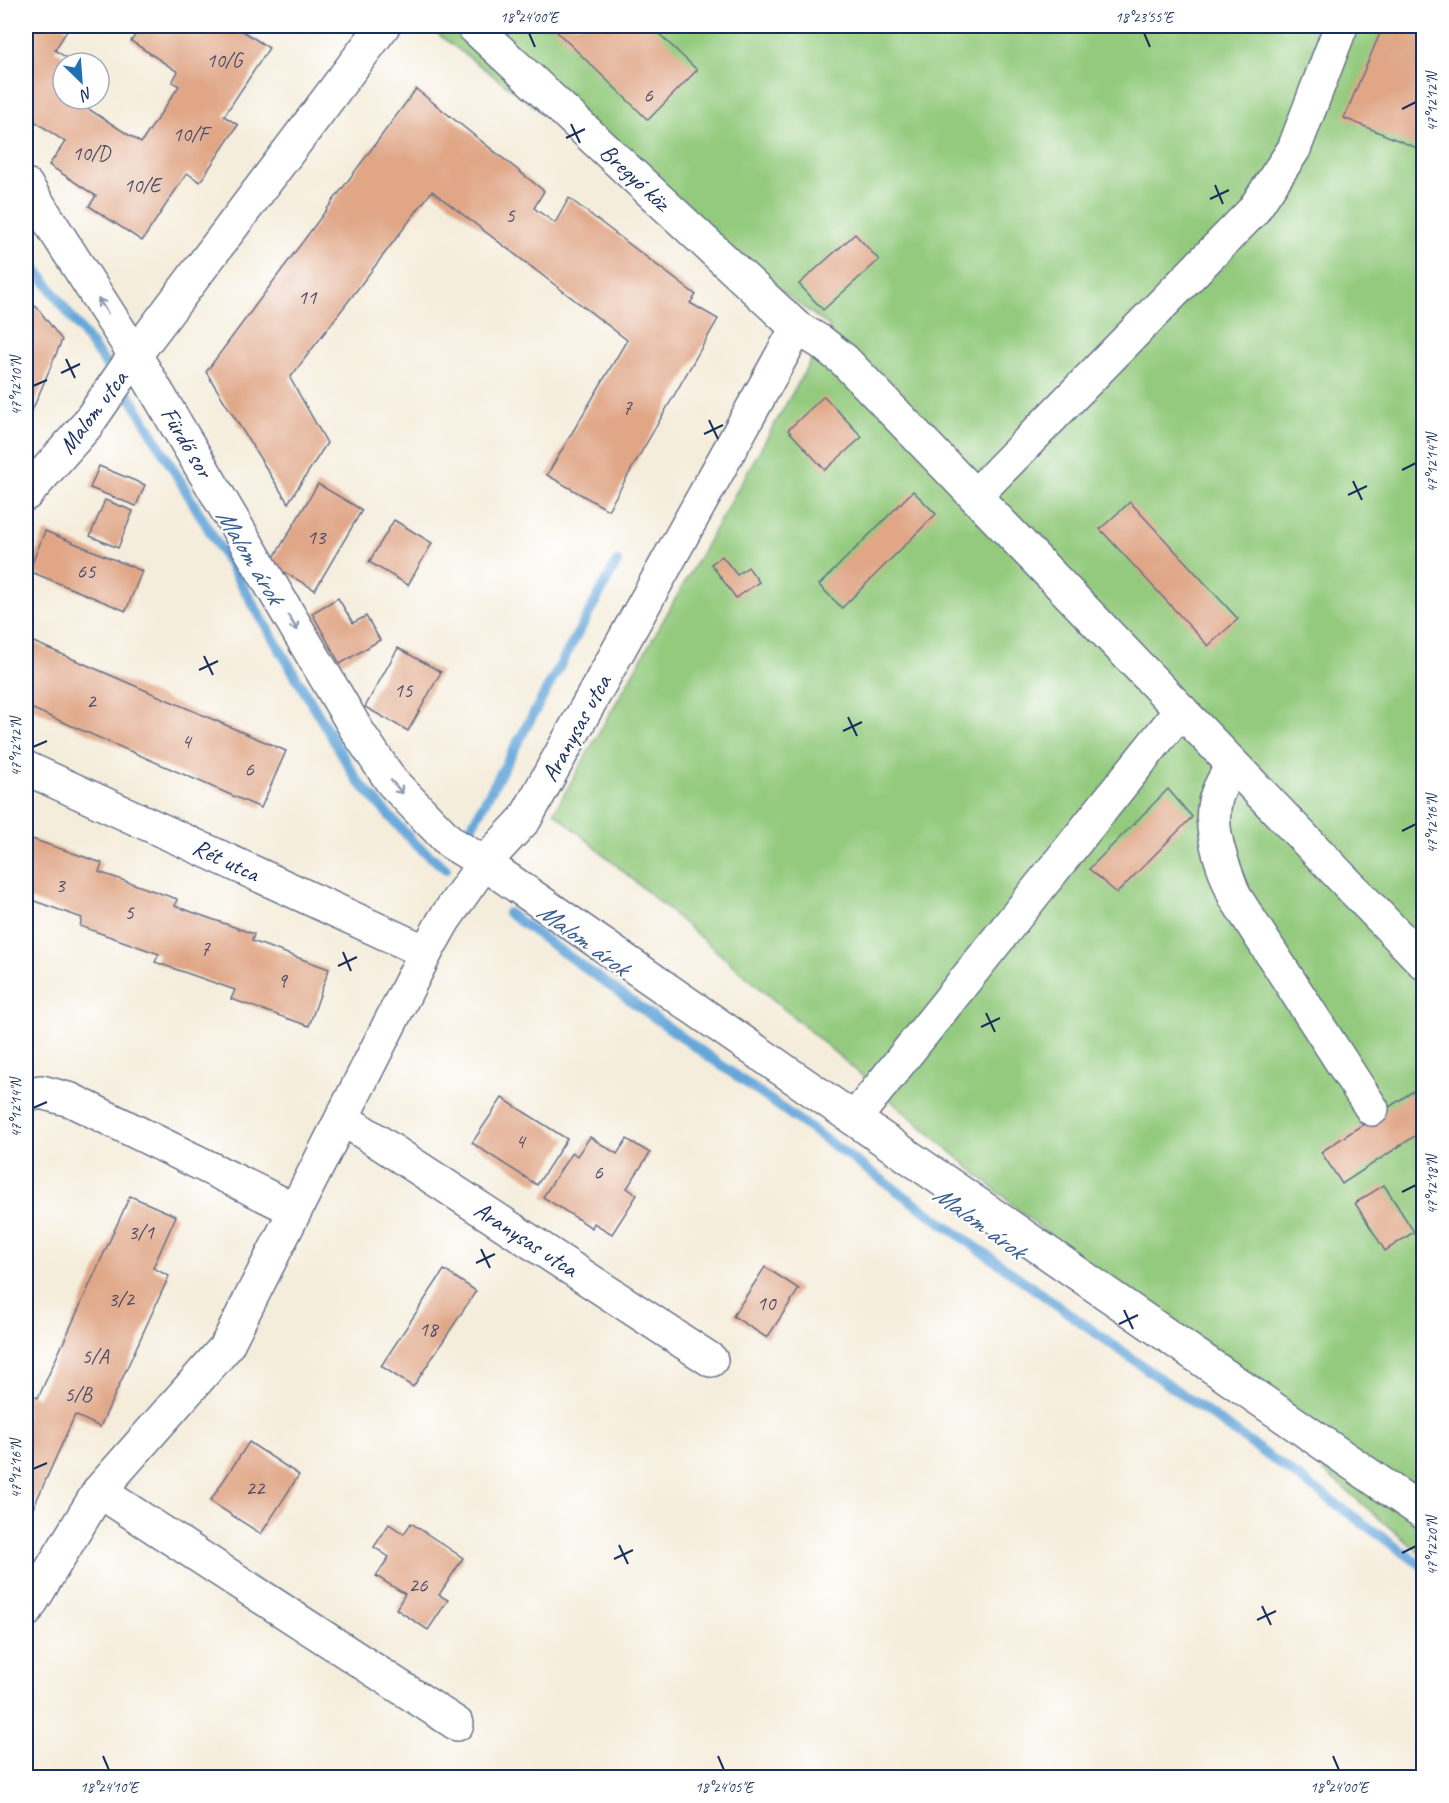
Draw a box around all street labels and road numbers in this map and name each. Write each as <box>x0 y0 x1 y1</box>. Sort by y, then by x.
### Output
street label: Bregyó köz <box>594 137 678 219</box>
street label: Malom utca <box>52 363 135 460</box>
street label: Fürdő sor <box>154 401 221 485</box>
street label: Aranysas utca <box>534 668 618 787</box>
street label: Rét utca <box>188 832 265 889</box>
street label: Aranysas utca <box>469 1194 585 1284</box>

